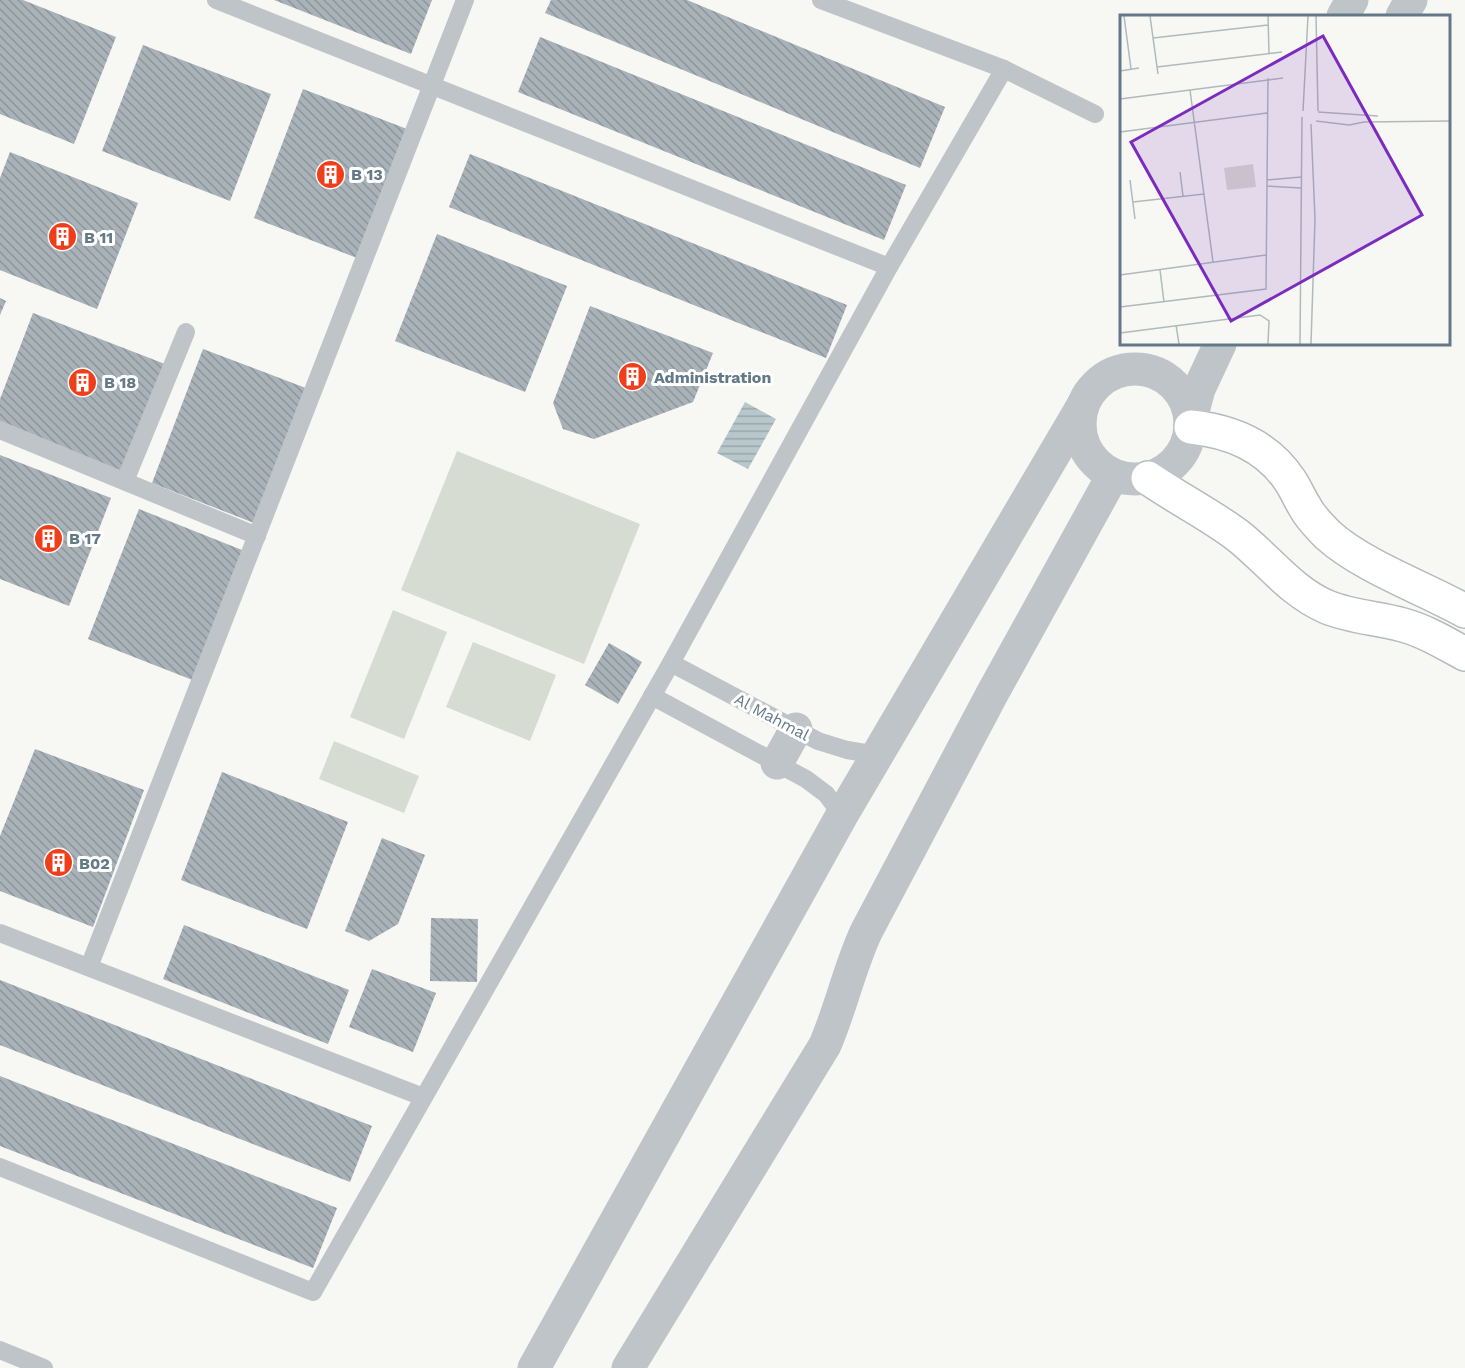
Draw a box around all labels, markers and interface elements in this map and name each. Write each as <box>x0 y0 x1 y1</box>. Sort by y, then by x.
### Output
inset map <box>1120 15 1450 345</box>
building icon: B 13 <box>314 158 346 190</box>
place label: B 13 <box>351 165 383 184</box>
building icon: B 11 <box>47 221 79 253</box>
place label: B 11 <box>84 228 113 247</box>
building icon: Administration <box>617 361 649 393</box>
building icon: B 18 <box>67 366 99 398</box>
place label: Administration <box>654 368 771 387</box>
place label: B 18 <box>104 373 136 392</box>
building icon: B 17 <box>32 522 64 554</box>
place label: B 17 <box>69 529 101 548</box>
street label: Al Mahmal <box>731 689 813 745</box>
building icon: B02 <box>42 847 74 879</box>
place label: B02 <box>79 854 110 873</box>

